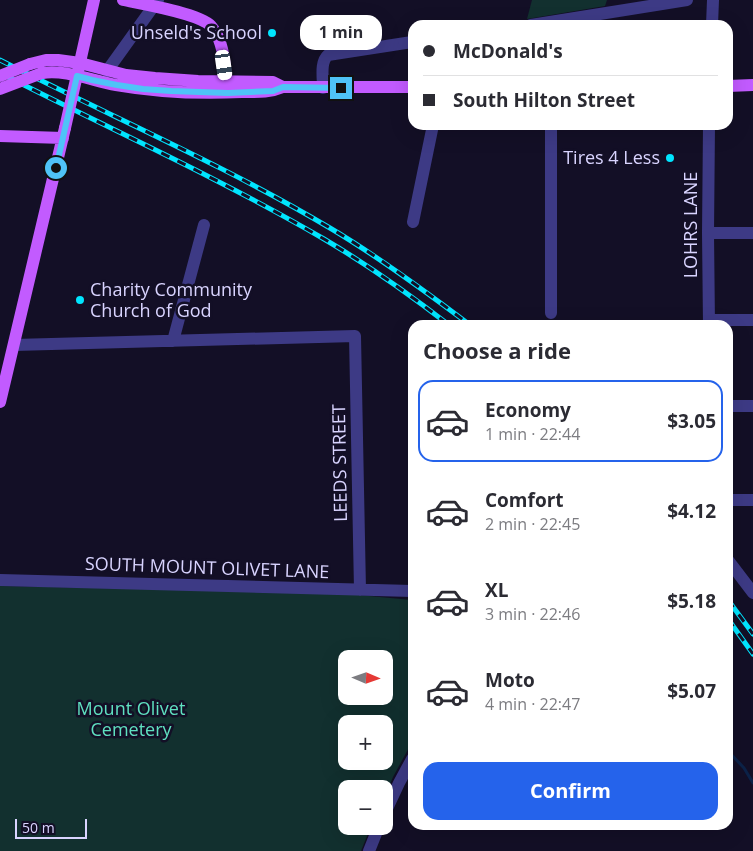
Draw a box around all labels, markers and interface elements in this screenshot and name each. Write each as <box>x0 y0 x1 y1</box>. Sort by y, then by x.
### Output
callout: 1 min <box>300 16 382 51</box>
place label: Unseld's School <box>131 20 262 44</box>
text: 1 min <box>319 21 363 43</box>
marker: Unseld's School <box>266 27 278 39</box>
text: McDonald's <box>453 38 563 64</box>
car <box>214 49 233 81</box>
route end <box>330 77 352 99</box>
text: South Hilton Street <box>453 87 635 113</box>
place label: Tires 4 Less <box>563 145 660 169</box>
marker: Tires 4 Less <box>664 152 676 164</box>
route start <box>45 157 67 179</box>
street label: LOHRS LANE <box>678 172 702 278</box>
place label: Charity Community Church of God <box>90 277 253 322</box>
marker: Charity Community Church of God <box>74 294 86 306</box>
text: Choose a ride <box>423 335 571 365</box>
text: Economy <box>485 397 571 423</box>
icon: car <box>425 399 470 444</box>
street label: LEEDS STREET <box>326 404 352 522</box>
text: $3.05 <box>667 408 716 434</box>
text: 1 min · 22:44 <box>485 423 580 445</box>
text: Comfort <box>485 487 564 513</box>
icon: car <box>425 489 470 534</box>
text: $4.12 <box>667 498 716 524</box>
text: 2 min · 22:45 <box>485 513 580 535</box>
street label: SOUTH MOUNT OLIVET LANE <box>84 551 330 583</box>
text: XL <box>485 577 508 603</box>
icon: car <box>425 579 470 624</box>
text: $5.18 <box>667 588 716 614</box>
text: 3 min · 22:46 <box>485 603 580 625</box>
north arrow <box>338 650 392 705</box>
map controls <box>338 650 393 835</box>
text: Moto <box>485 667 535 693</box>
icon: car <box>425 669 470 714</box>
text: $5.07 <box>667 678 716 704</box>
text: 4 min · 22:47 <box>485 693 580 715</box>
park label: Mount Olivet Cemetery <box>77 696 185 741</box>
button: + <box>338 715 393 770</box>
button: Confirm <box>423 762 718 820</box>
button: − <box>338 780 393 835</box>
scale bar <box>15 816 88 839</box>
text: 50 m <box>22 818 55 837</box>

